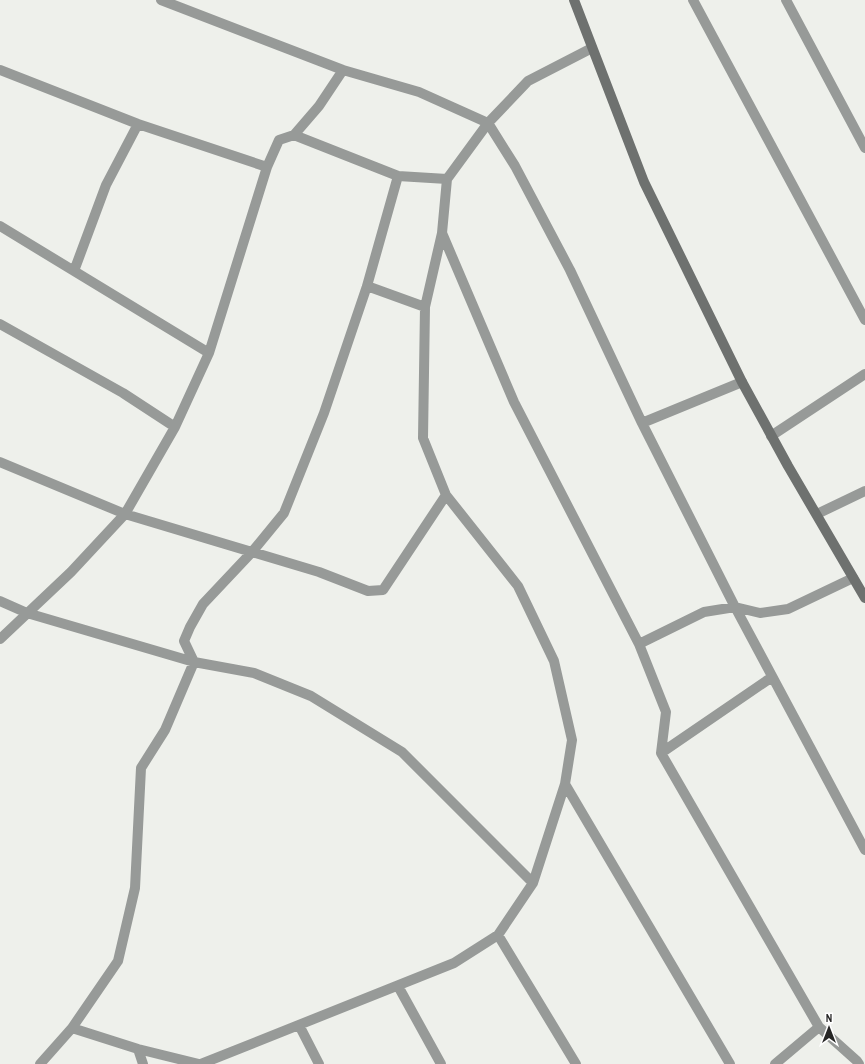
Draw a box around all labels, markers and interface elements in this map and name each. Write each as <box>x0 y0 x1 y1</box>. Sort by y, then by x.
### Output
north arrow <box>809 1008 849 1048</box>
text: N <box>826 1011 832 1025</box>

